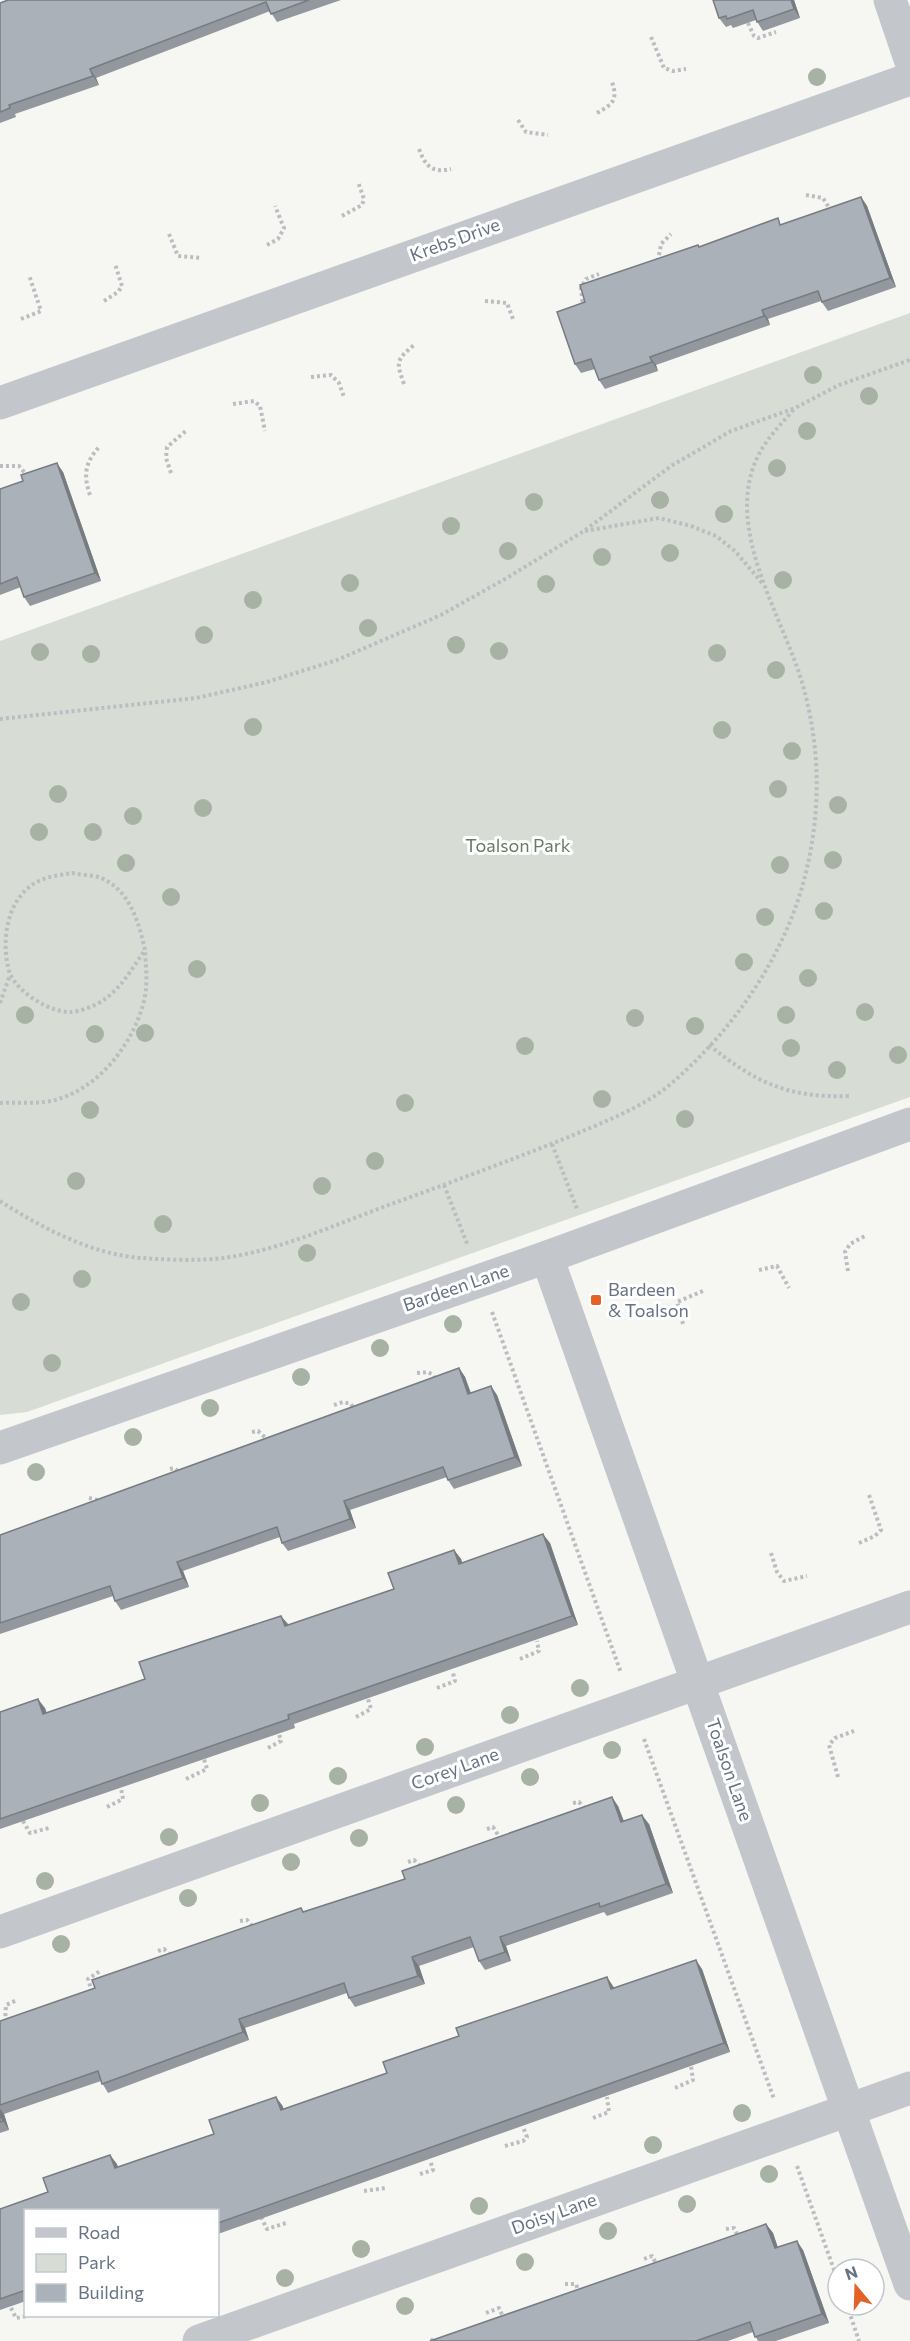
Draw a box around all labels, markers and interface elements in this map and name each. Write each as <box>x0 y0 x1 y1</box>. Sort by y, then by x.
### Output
street label: Krebs Drive <box>407 213 503 265</box>
park label: Toalson Park <box>465 834 571 856</box>
street label: Bardeen Lane <box>400 1259 512 1315</box>
place label: Bardeen & Toalson <box>608 1278 689 1321</box>
marker: Bardeen & Toalson <box>589 1293 603 1307</box>
street label: Toalson Lane <box>702 1715 758 1824</box>
street label: Corey Lane <box>408 1742 501 1794</box>
street label: Doisy Lane <box>508 2188 599 2239</box>
legend <box>24 2209 219 2317</box>
text: Road <box>78 2221 120 2243</box>
text: Park <box>78 2251 116 2273</box>
north arrow <box>826 2257 886 2317</box>
text: N <box>842 2261 860 2283</box>
text: Building <box>78 2281 144 2303</box>

